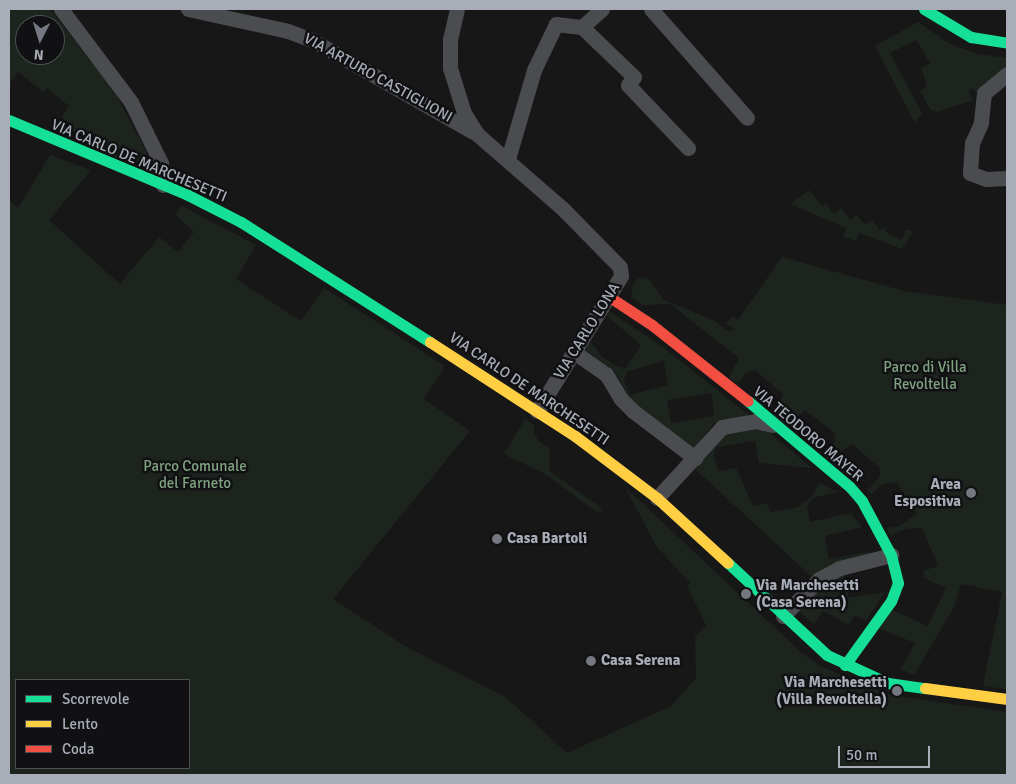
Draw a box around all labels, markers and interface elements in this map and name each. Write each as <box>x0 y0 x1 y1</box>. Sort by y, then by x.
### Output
north arrow <box>15 15 65 65</box>
street label: VIA ARTURO CASTIGLIONI <box>301 30 455 126</box>
text: N <box>33 46 44 63</box>
street label: VIA CARLO DE MARCHESETTI <box>48 116 230 206</box>
street label: VIA CARLO LONA <box>550 280 624 382</box>
street label: VIA CARLO DE MARCHESETTI <box>446 329 612 449</box>
park label: Parco di Villa Revoltella <box>883 358 967 393</box>
street label: VIA TEODORO MAYER <box>749 383 867 485</box>
park label: Parco Comunale del Farneto <box>143 457 247 492</box>
place label: Area Espositiva <box>894 475 961 510</box>
marker: Area Espositiva <box>965 487 977 499</box>
place label: Casa Bartoli <box>507 530 587 548</box>
marker: Casa Bartoli <box>491 533 503 545</box>
place label: Via Marchesetti (Casa Serena) <box>756 576 859 611</box>
marker: Via Marchesetti (Casa Serena) <box>740 588 752 600</box>
place label: Casa Serena <box>601 652 680 670</box>
marker: Casa Serena <box>585 655 597 667</box>
place label: Via Marchesetti (Villa Revoltella) <box>776 673 887 708</box>
legend <box>15 679 190 769</box>
marker: Via Marchesetti (Villa Revoltella) <box>891 685 903 697</box>
text: Scorrevole <box>62 690 129 708</box>
text: Lento <box>62 715 98 733</box>
scale bar <box>841 736 934 768</box>
text: Coda <box>62 740 94 758</box>
text: 50 m <box>846 746 877 764</box>

